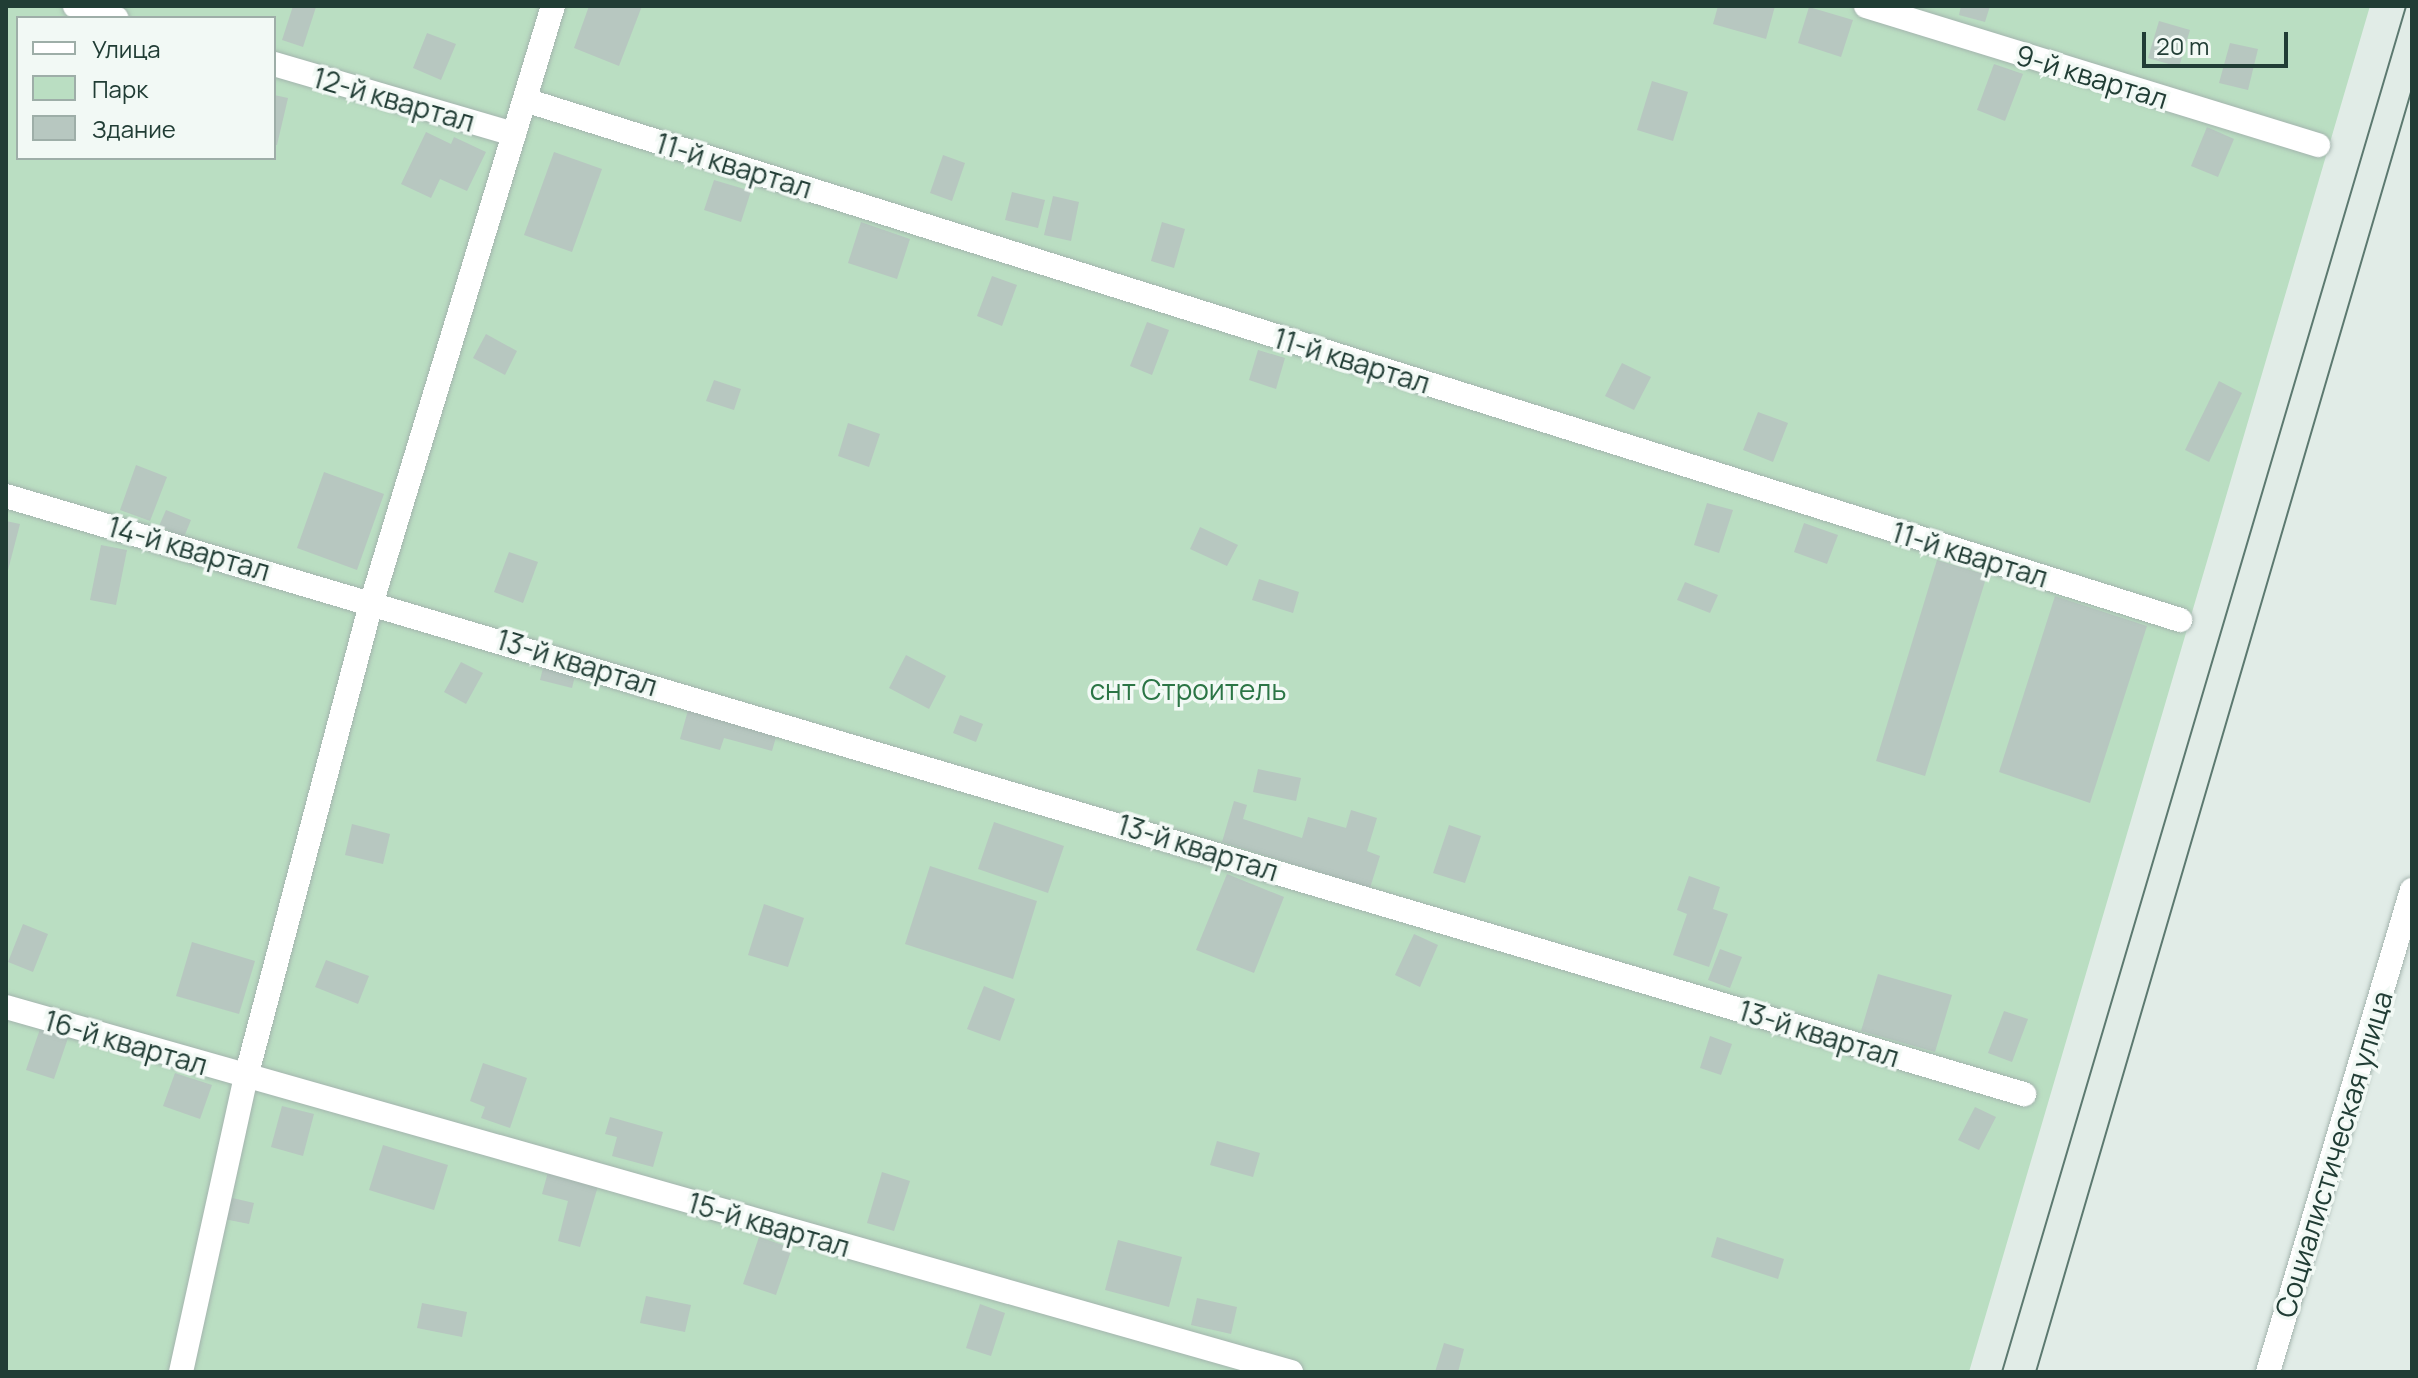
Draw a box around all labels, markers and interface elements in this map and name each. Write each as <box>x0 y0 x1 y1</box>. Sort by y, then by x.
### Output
legend <box>16 16 276 160</box>
scale bar <box>2146 16 2292 66</box>
text: 20 m <box>2156 29 2209 62</box>
text: Улица <box>92 32 161 65</box>
street label: 9-й квартал <box>2012 37 2172 115</box>
street label: 12-й квартал <box>309 60 479 138</box>
text: Парк <box>92 72 148 105</box>
text: Здание <box>92 112 176 145</box>
street label: 11-й квартал <box>652 125 816 205</box>
street label: 11-й квартал <box>1270 320 1434 400</box>
street label: 14-й квартал <box>104 509 274 587</box>
street label: 11-й квартал <box>1888 514 2052 594</box>
street label: 13-й квартал <box>493 622 661 702</box>
park label: снт Строитель <box>1090 672 1286 706</box>
street label: 13-й квартал <box>1114 807 1282 887</box>
street label: Социалистическая улица <box>2267 987 2399 1321</box>
street label: 13-й квартал <box>1735 993 1903 1073</box>
street label: 16-й квартал <box>41 1003 211 1081</box>
street label: 15-й квартал <box>684 1185 854 1263</box>

